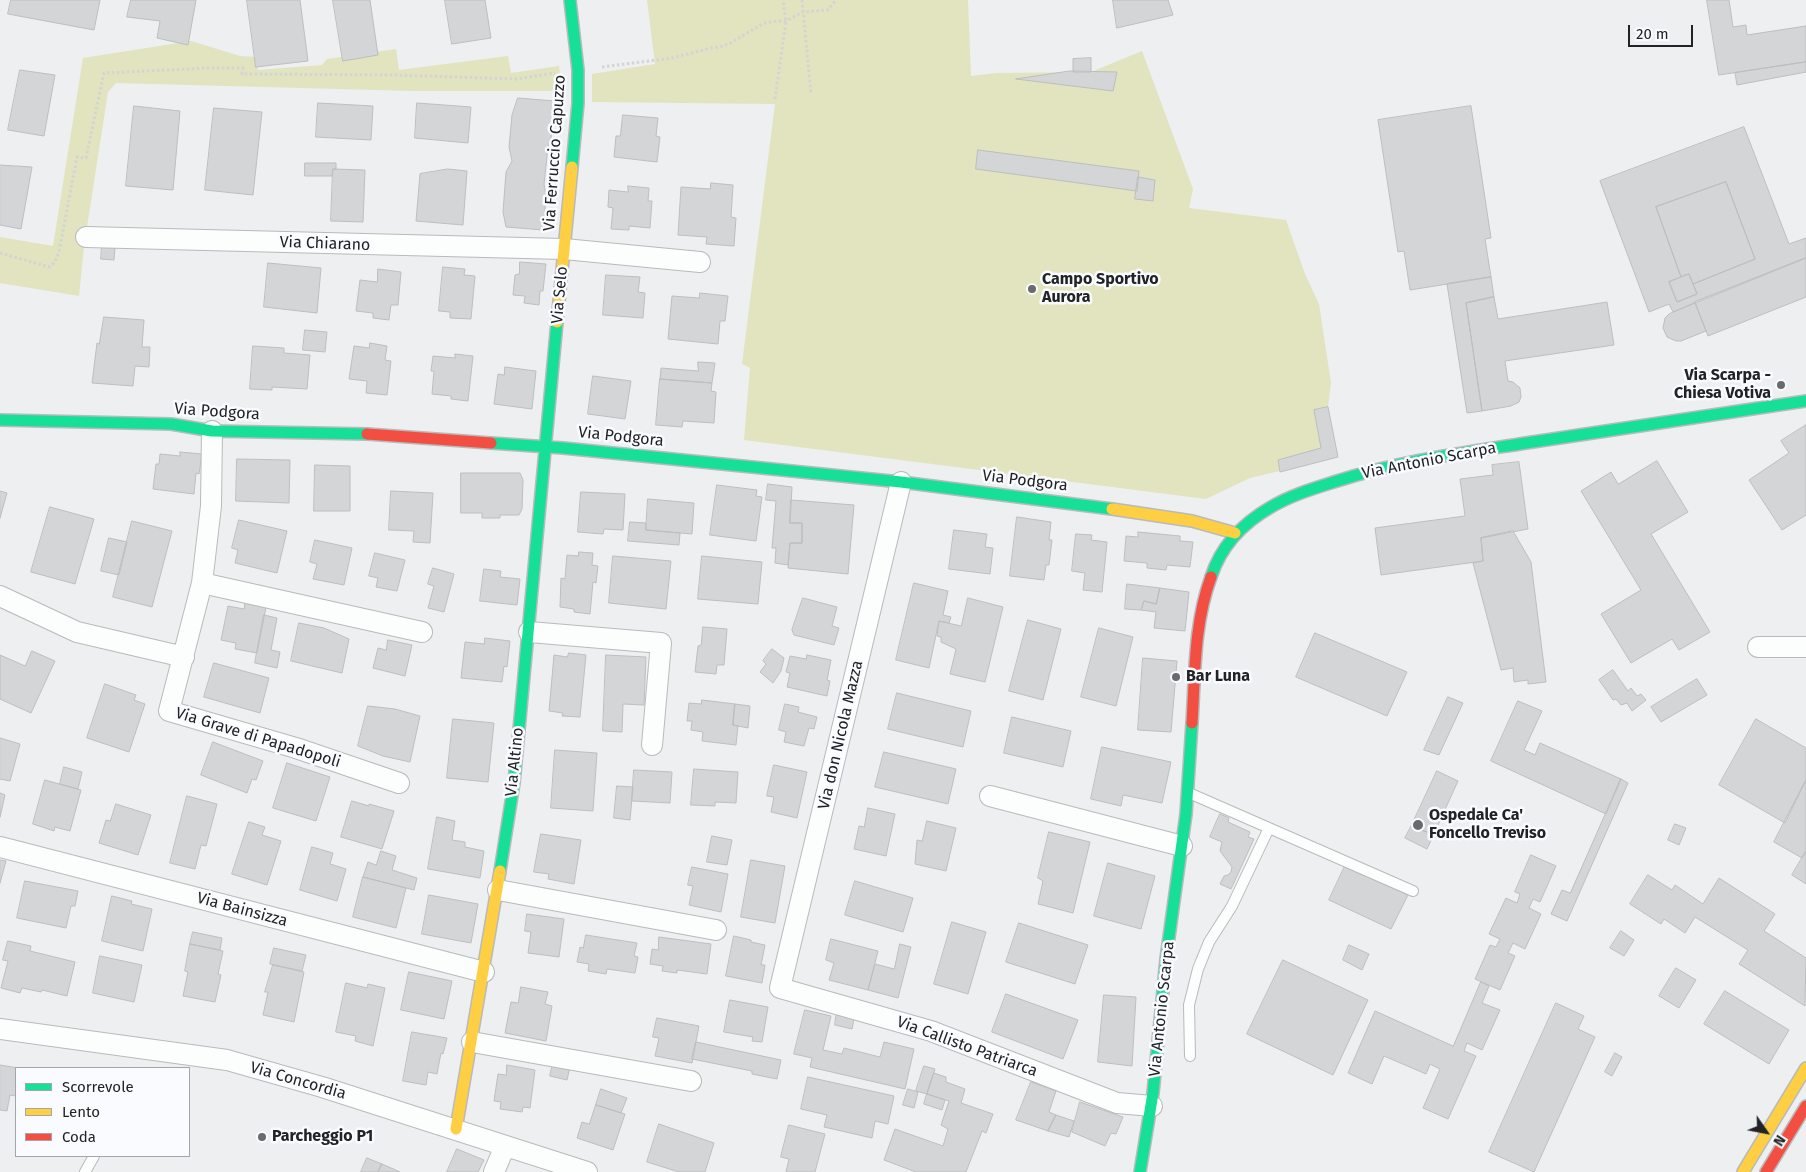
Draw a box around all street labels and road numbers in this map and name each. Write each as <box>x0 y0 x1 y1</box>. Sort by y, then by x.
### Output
street label: Via Ferruccio Capuzzo <box>540 74 570 232</box>
street label: Via Chiarano <box>279 233 371 255</box>
street label: Via Selo <box>548 265 572 325</box>
street label: Via Podgora <box>174 399 260 425</box>
street label: Via Podgora <box>577 423 665 451</box>
street label: Via Antonio Scarpa <box>1360 439 1498 483</box>
street label: Via Podgora <box>981 466 1069 496</box>
street label: Via don Nicola Mazza <box>815 659 867 811</box>
street label: Via Grave di Papadopoli <box>173 704 343 772</box>
street label: Via Altino <box>502 727 528 797</box>
street label: Via Bainsizza <box>195 889 289 931</box>
street label: Via Antonio Scarpa <box>1145 940 1179 1078</box>
street label: Via Callisto Patriarca <box>894 1013 1040 1081</box>
street label: Via Concordia <box>248 1058 348 1104</box>

